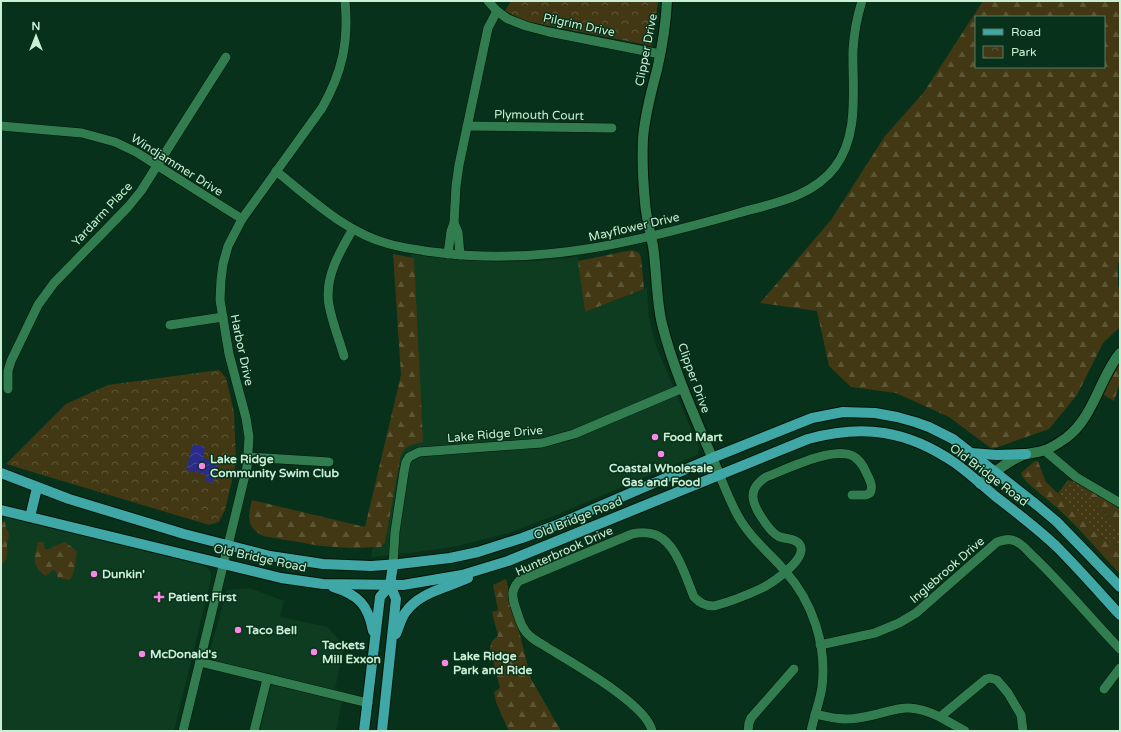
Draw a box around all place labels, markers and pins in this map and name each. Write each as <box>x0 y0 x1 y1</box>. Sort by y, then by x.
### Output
place label: Food Mart <box>663 430 723 444</box>
marker: Food Mart <box>650 432 660 442</box>
marker: Coastal Wholesale Gas and Food <box>656 449 666 459</box>
place label: Lake Ridge Community Swim Club <box>210 452 339 481</box>
marker: Lake Ridge Community Swim Club <box>197 461 207 471</box>
place label: Coastal Wholesale Gas and Food <box>609 461 713 489</box>
place label: Dunkin' <box>102 567 145 581</box>
marker: Dunkin' <box>89 569 99 579</box>
place label: Patient First <box>168 590 237 604</box>
marker: Patient First <box>153 591 165 603</box>
place label: Taco Bell <box>245 623 297 637</box>
marker: Taco Bell <box>233 625 243 635</box>
place label: Tackets Mill Exxon <box>321 638 381 666</box>
place label: McDonald's <box>150 647 217 661</box>
marker: Tackets Mill Exxon <box>309 647 319 657</box>
marker: McDonald's <box>137 649 147 659</box>
place label: Lake Ridge Park and Ride <box>453 649 533 677</box>
marker: Lake Ridge Park and Ride <box>440 658 450 668</box>

